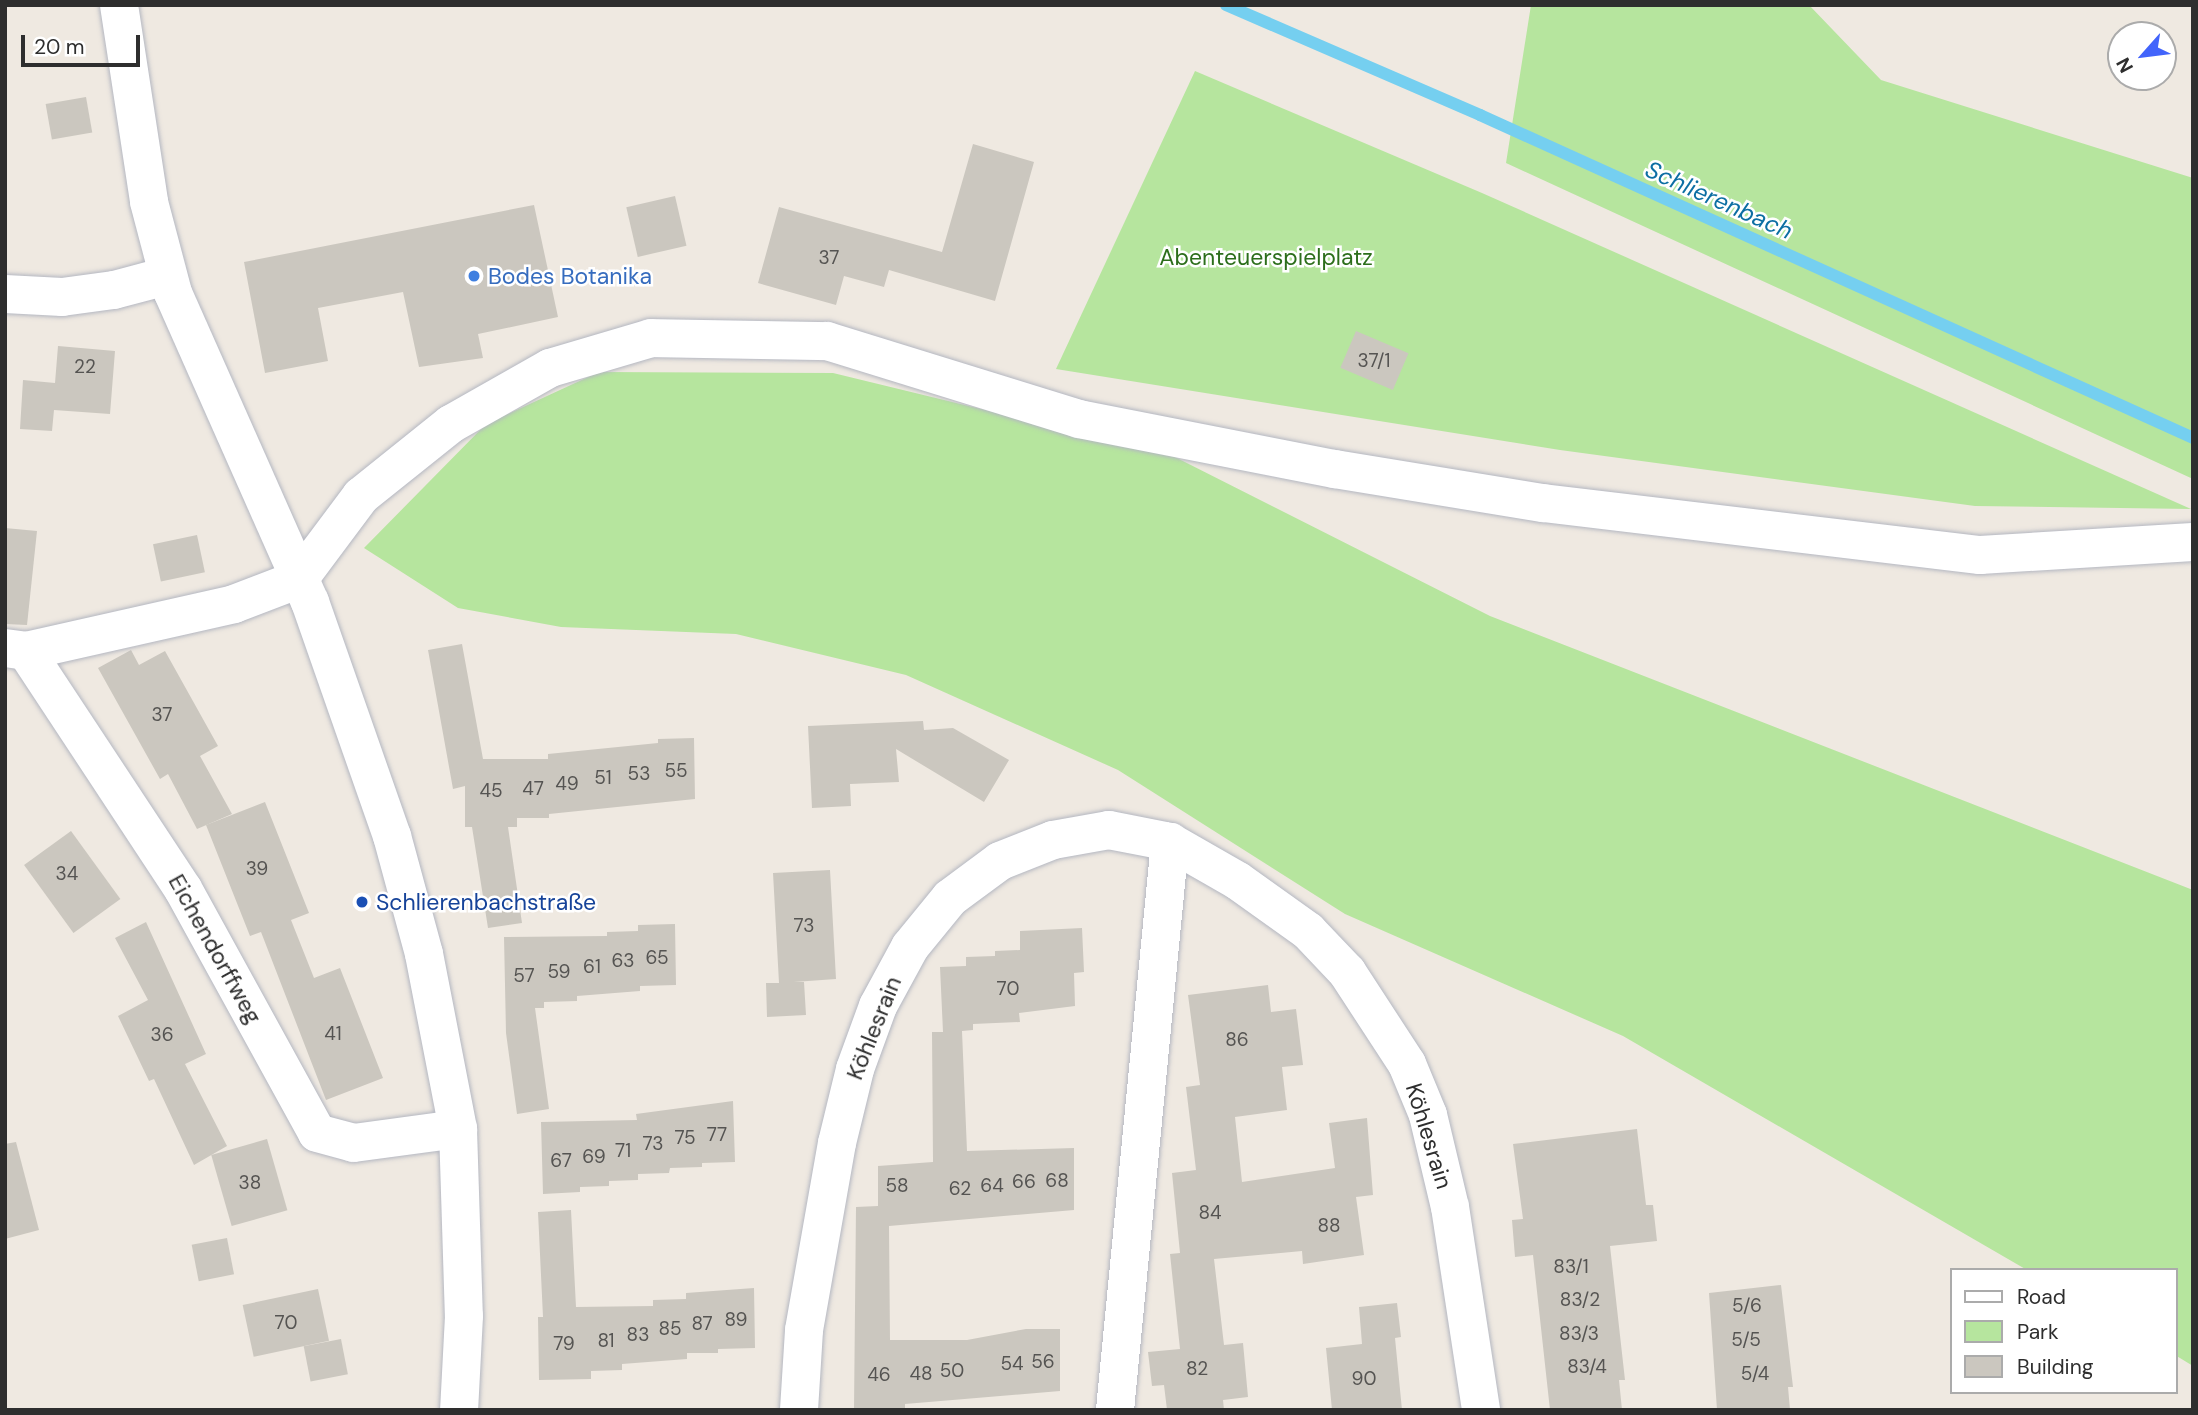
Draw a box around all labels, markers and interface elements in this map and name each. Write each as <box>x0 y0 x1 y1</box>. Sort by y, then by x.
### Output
scale bar <box>24 21 144 65</box>
north arrow <box>2107 21 2177 91</box>
text: 20 m <box>34 33 85 61</box>
text: N <box>2110 53 2139 77</box>
water label: Schlierenbach <box>1641 155 1797 245</box>
park label: Abenteuerspielplatz <box>1159 243 1373 271</box>
house number: 37 <box>818 247 840 269</box>
place label: Bodes Botanika <box>488 262 652 290</box>
marker: Bodes Botanika <box>466 268 482 284</box>
house number: 37/1 <box>1358 350 1390 372</box>
house number: 22 <box>74 356 96 378</box>
house number: 37 <box>151 704 173 726</box>
house number: 55 <box>664 760 688 782</box>
house number: 53 <box>628 763 650 785</box>
house number: 51 <box>594 767 612 789</box>
house number: 49 <box>555 773 579 795</box>
house number: 47 <box>522 778 544 800</box>
house number: 45 <box>479 780 503 802</box>
house number: 39 <box>246 858 268 880</box>
house number: 34 <box>56 863 78 885</box>
street label: Eichendorffweg <box>163 870 267 1028</box>
place label: Schlierenbachstraße <box>376 888 596 916</box>
marker: Schlierenbachstraße <box>354 894 370 910</box>
house number: 73 <box>794 915 814 937</box>
house number: 65 <box>645 947 669 969</box>
house number: 63 <box>611 950 635 972</box>
house number: 61 <box>583 956 601 978</box>
house number: 59 <box>548 961 570 983</box>
house number: 57 <box>513 965 535 987</box>
street label: Köhlesrain <box>841 972 907 1084</box>
house number: 70 <box>997 978 1019 1000</box>
house number: 41 <box>324 1023 342 1045</box>
house number: 36 <box>150 1024 174 1046</box>
house number: 86 <box>1225 1029 1249 1051</box>
street label: Köhlesrain <box>1400 1080 1458 1192</box>
house number: 77 <box>707 1124 727 1146</box>
house number: 75 <box>674 1127 696 1149</box>
house number: 73 <box>643 1133 663 1155</box>
house number: 71 <box>615 1140 631 1162</box>
house number: 69 <box>582 1146 606 1168</box>
house number: 67 <box>550 1150 572 1172</box>
house number: 68 <box>1045 1170 1069 1192</box>
house number: 66 <box>1012 1171 1036 1193</box>
house number: 38 <box>239 1172 261 1194</box>
house number: 58 <box>885 1175 909 1197</box>
house number: 64 <box>980 1175 1004 1197</box>
house number: 62 <box>949 1178 971 1200</box>
house number: 84 <box>1198 1202 1222 1224</box>
house number: 88 <box>1317 1215 1341 1237</box>
house number: 83/1 <box>1553 1256 1589 1278</box>
legend <box>1950 1268 2177 1394</box>
text: Road <box>2017 1283 2066 1311</box>
house number: 83/2 <box>1560 1289 1600 1311</box>
house number: 5/6 <box>1732 1295 1762 1317</box>
house number: 89 <box>725 1309 747 1331</box>
house number: 70 <box>275 1312 297 1334</box>
house number: 87 <box>691 1313 713 1335</box>
house number: 85 <box>658 1318 682 1340</box>
text: Park <box>2017 1318 2058 1346</box>
house number: 83/3 <box>1559 1323 1599 1345</box>
house number: 83 <box>627 1324 649 1346</box>
house number: 5/5 <box>1731 1329 1761 1351</box>
house number: 81 <box>597 1330 615 1352</box>
house number: 79 <box>553 1333 575 1355</box>
house number: 56 <box>1031 1351 1055 1373</box>
house number: 54 <box>1000 1353 1024 1375</box>
text: Building <box>2017 1353 2093 1381</box>
house number: 83/4 <box>1567 1356 1607 1378</box>
house number: 82 <box>1186 1358 1208 1380</box>
house number: 50 <box>940 1360 964 1382</box>
house number: 48 <box>909 1363 933 1385</box>
house number: 5/4 <box>1741 1363 1769 1385</box>
house number: 46 <box>867 1364 891 1386</box>
house number: 90 <box>1352 1368 1376 1390</box>

